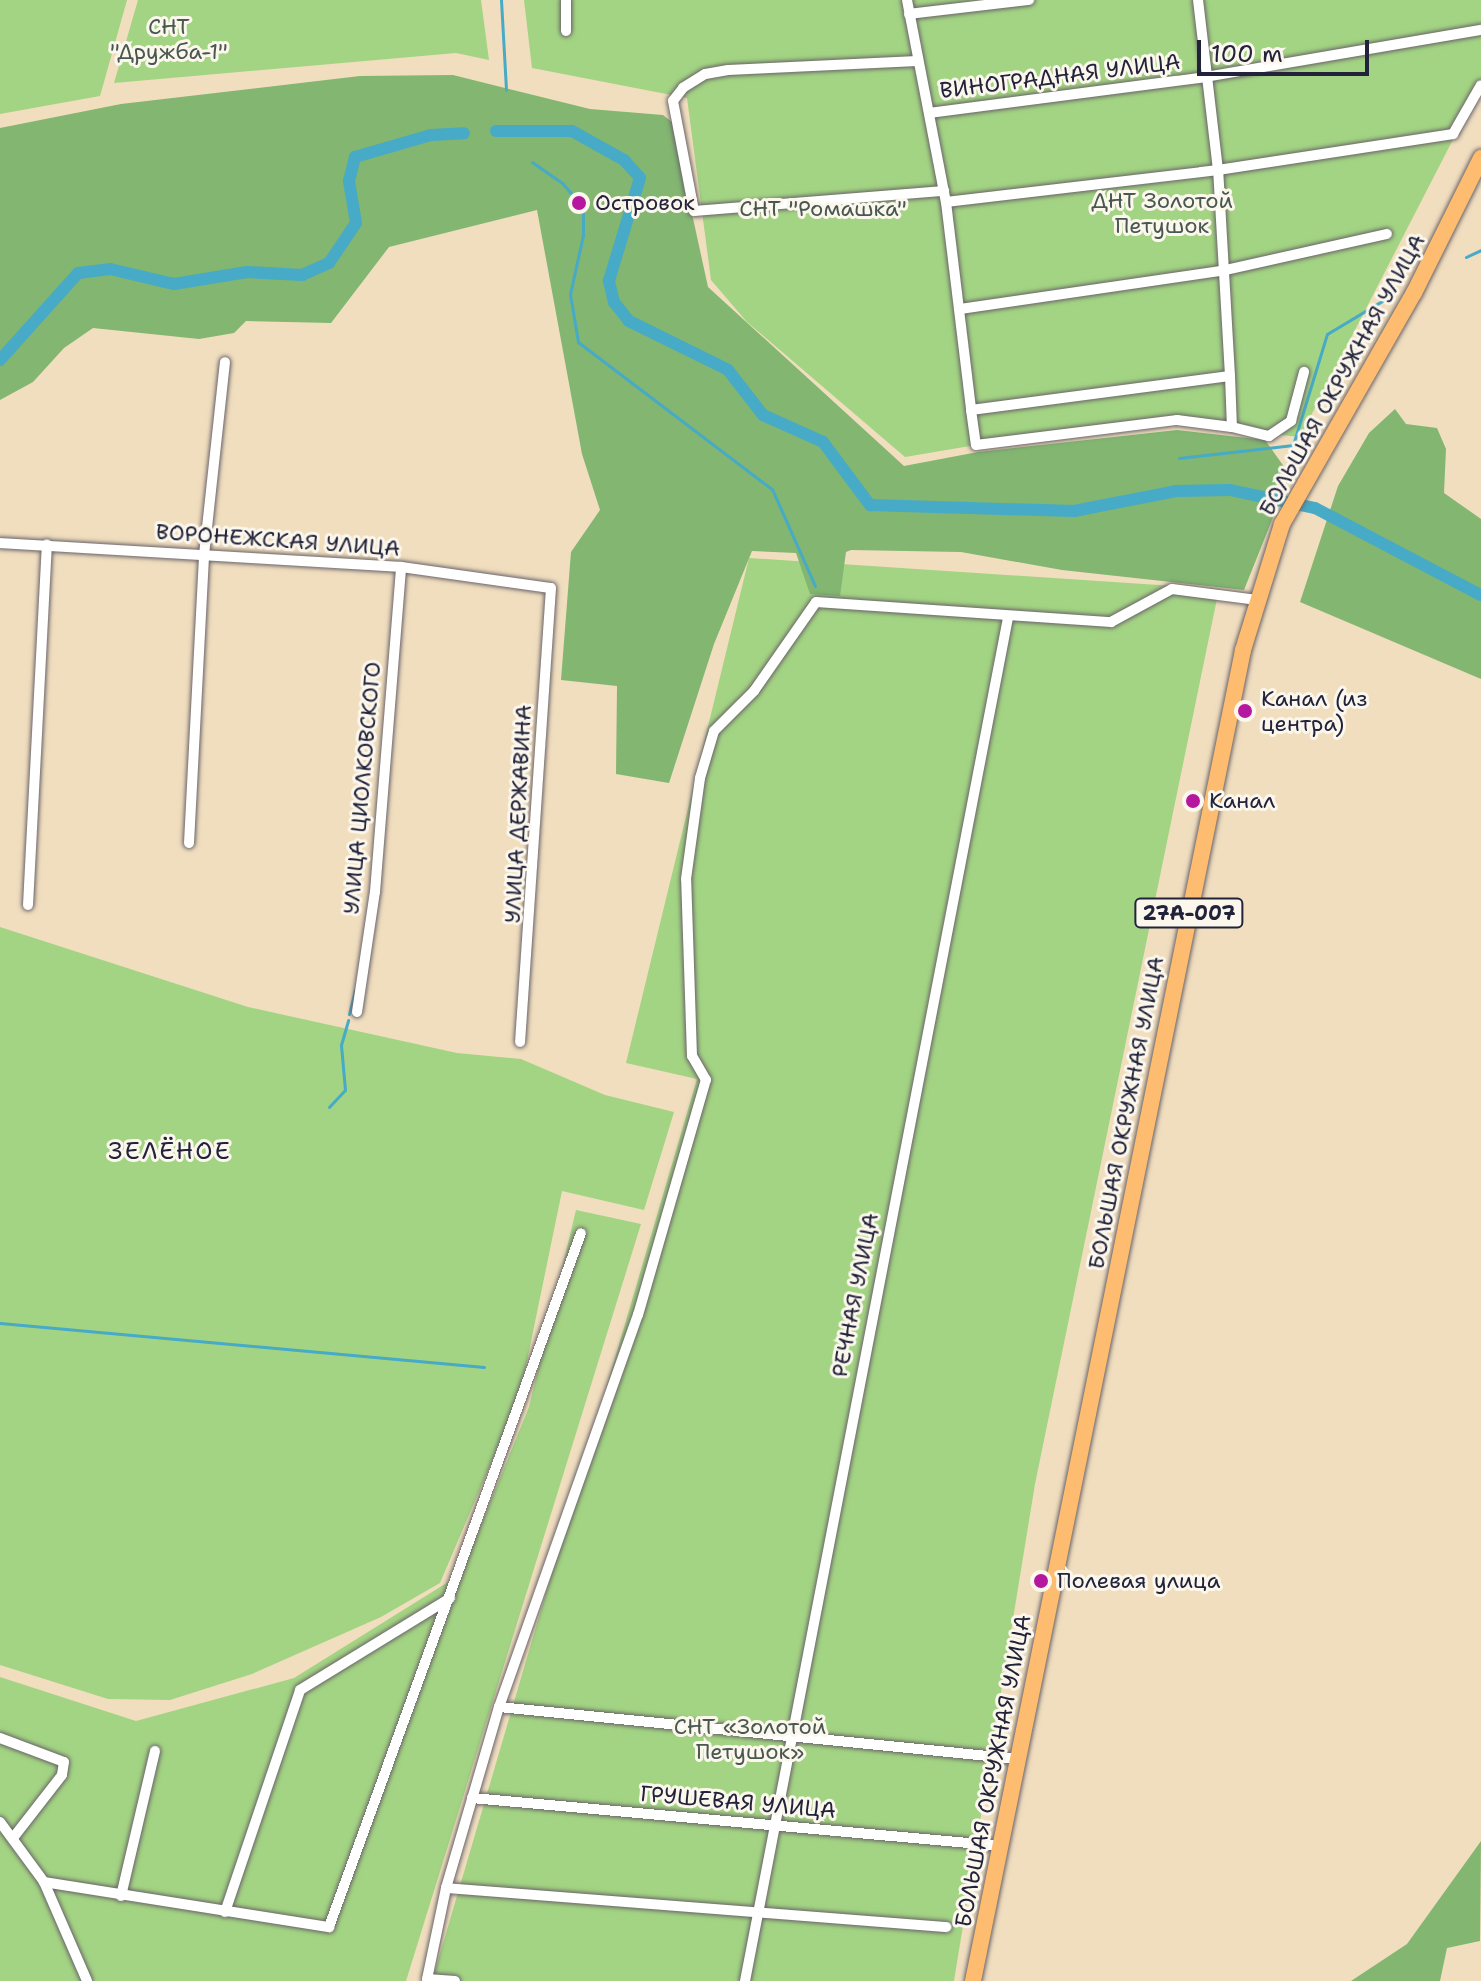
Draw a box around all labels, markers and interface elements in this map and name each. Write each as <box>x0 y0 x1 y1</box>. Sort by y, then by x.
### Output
park label: СНТ "Дружба-1" <box>110 13 228 64</box>
scale bar <box>1201 24 1373 74</box>
text: 100 m <box>1211 38 1283 70</box>
street label: ВИНОГРАДНАЯ УЛИЦА <box>938 48 1182 104</box>
park label: ДНТ Золотой Петушок <box>1091 187 1233 238</box>
place label: Островок <box>595 190 695 216</box>
marker: Островок <box>570 194 588 212</box>
park label: СНТ "Ромашка" <box>739 196 907 222</box>
street label: БОЛЬШАЯ ОКРУЖНАЯ УЛИЦА <box>1253 229 1431 521</box>
street label: ВОРОНЕЖСКАЯ УЛИЦА <box>155 518 401 562</box>
street label: УЛИЦА ЦИОЛКОВСКОГО <box>338 660 386 916</box>
place label: Канал (из центра) <box>1261 685 1367 736</box>
marker: Канал (из центра) <box>1236 702 1254 720</box>
street label: УЛИЦА ДЕРЖАВИНА <box>499 704 537 924</box>
place label: Канал <box>1209 788 1275 814</box>
marker: Канал <box>1184 792 1202 810</box>
road number: 27А-007 <box>1133 897 1245 929</box>
street label: БОЛЬШАЯ ОКРУЖНАЯ УЛИЦА <box>1083 954 1169 1272</box>
district label: ЗЕЛЁНОЕ <box>108 1138 232 1166</box>
street label: РЕЧНАЯ УЛИЦА <box>826 1211 884 1379</box>
place label: Полевая улица <box>1057 1568 1220 1594</box>
marker: Полевая улица <box>1032 1572 1050 1590</box>
street label: БОЛЬШАЯ ОКРУЖНАЯ УЛИЦА <box>950 1612 1036 1930</box>
park label: СНТ «Золотой Петушок» <box>674 1713 826 1764</box>
street label: ГРУШЕВАЯ УЛИЦА <box>639 1780 837 1824</box>

